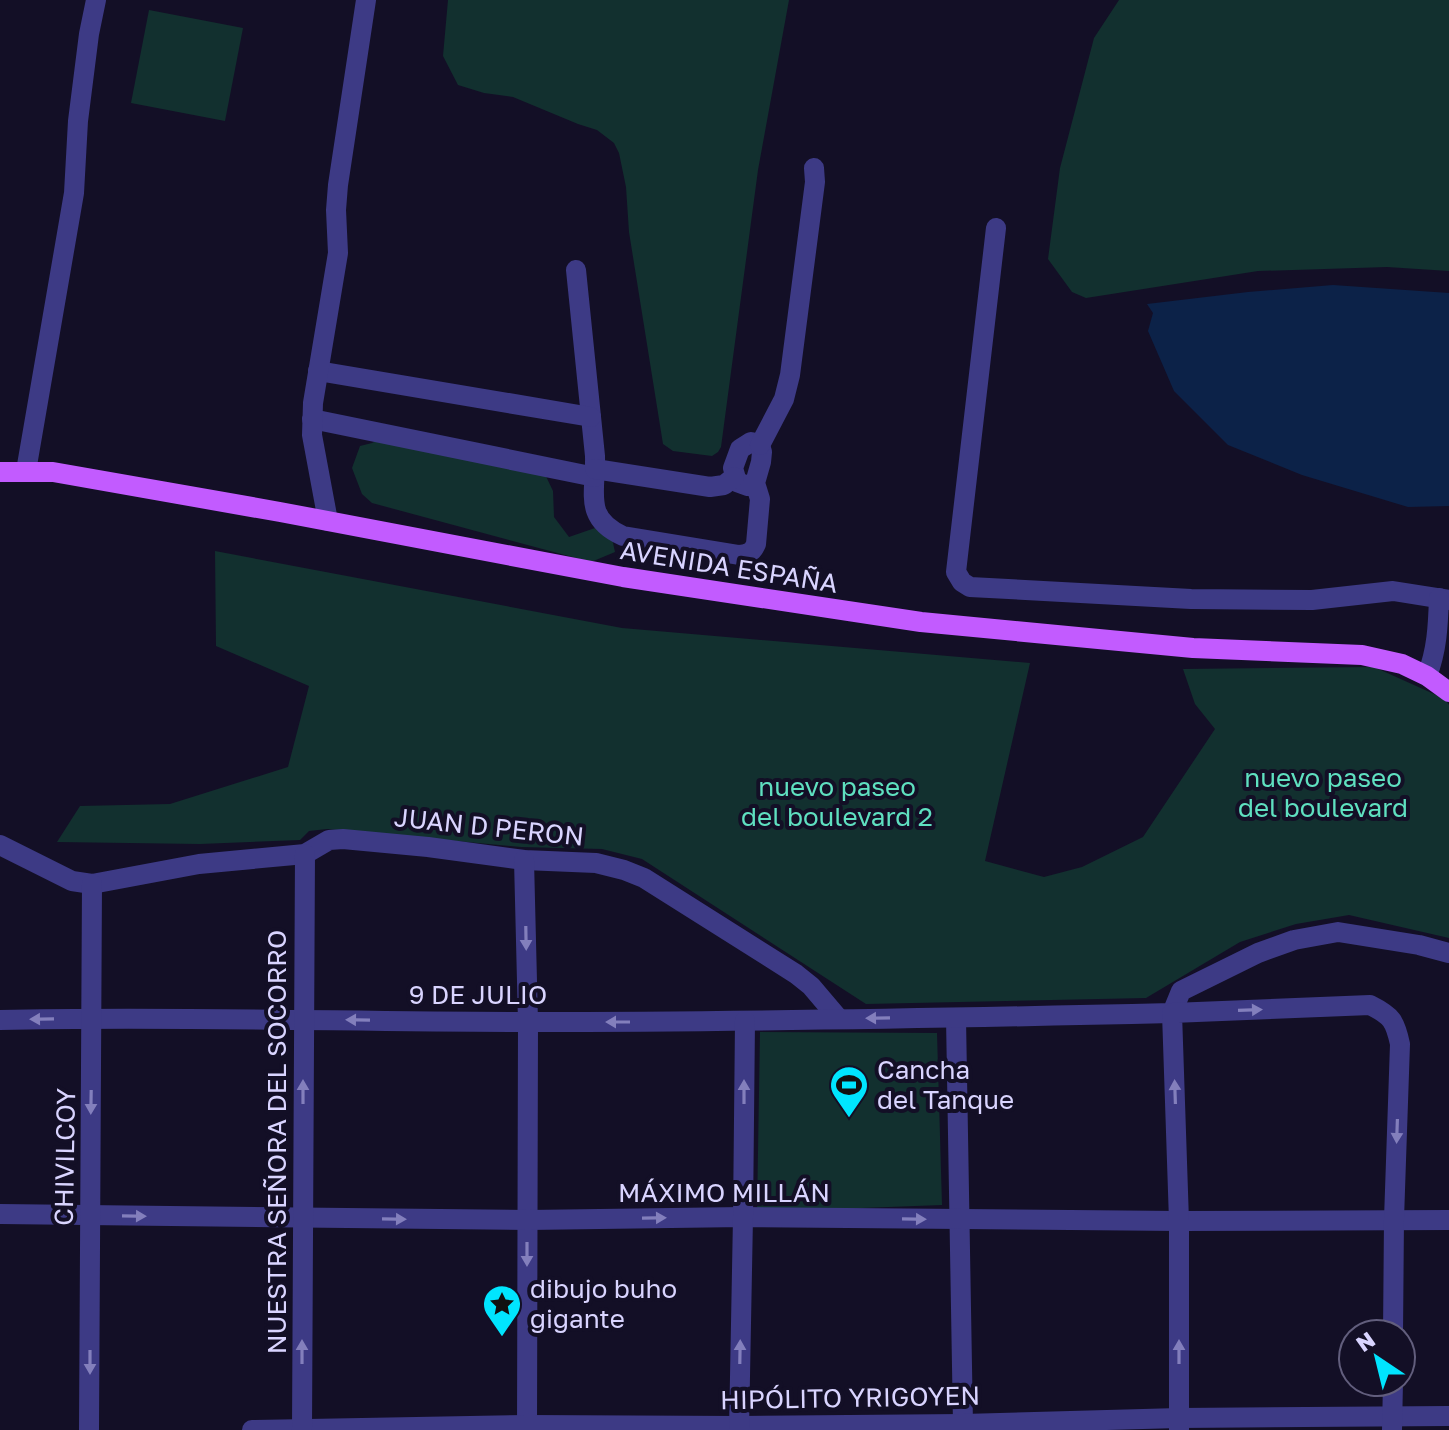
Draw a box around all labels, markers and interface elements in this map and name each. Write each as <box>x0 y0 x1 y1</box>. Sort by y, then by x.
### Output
street label: AVENIDA ESPAÑA <box>618 534 840 599</box>
park label: nuevo paseo del boulevard <box>1238 762 1408 823</box>
park label: nuevo paseo del boulevard 2 <box>741 771 933 832</box>
street label: JUAN D PERON <box>393 801 585 852</box>
one-way arrow <box>520 926 533 951</box>
street label: NUESTRA SEÑORA DEL SOCORRO <box>261 930 292 1354</box>
street label: 9 DE JULIO <box>409 979 547 1010</box>
one-way arrow <box>1238 1004 1263 1017</box>
one-way arrow <box>865 1012 890 1025</box>
one-way arrow <box>29 1013 54 1025</box>
one-way arrow <box>345 1014 370 1026</box>
one-way arrow <box>605 1016 630 1028</box>
place label: Cancha del Tanque <box>877 1054 1014 1115</box>
sports icon: Cancha del Tanque <box>828 1064 870 1119</box>
one-way arrow <box>297 1079 309 1104</box>
one-way arrow <box>738 1079 750 1104</box>
one-way arrow <box>1169 1079 1182 1104</box>
street label: CHIVILCOY <box>48 1087 81 1226</box>
one-way arrow <box>85 1090 97 1115</box>
one-way arrow <box>1390 1119 1403 1144</box>
street label: MÁXIMO MILLÁN <box>618 1177 830 1208</box>
one-way arrow <box>122 1210 147 1222</box>
one-way arrow <box>642 1212 667 1225</box>
one-way arrow <box>382 1213 407 1225</box>
one-way arrow <box>902 1213 927 1225</box>
one-way arrow <box>521 1242 534 1267</box>
place label: dibujo buho gigante <box>530 1273 677 1334</box>
place icon: dibujo buho gigante <box>481 1283 523 1338</box>
north arrow <box>1337 1318 1417 1398</box>
text: N <box>1351 1325 1380 1357</box>
one-way arrow <box>296 1339 308 1364</box>
one-way arrow <box>734 1339 747 1364</box>
one-way arrow <box>1173 1339 1185 1364</box>
one-way arrow <box>84 1350 96 1375</box>
street label: HIPÓLITO YRIGOYEN <box>720 1380 980 1415</box>

